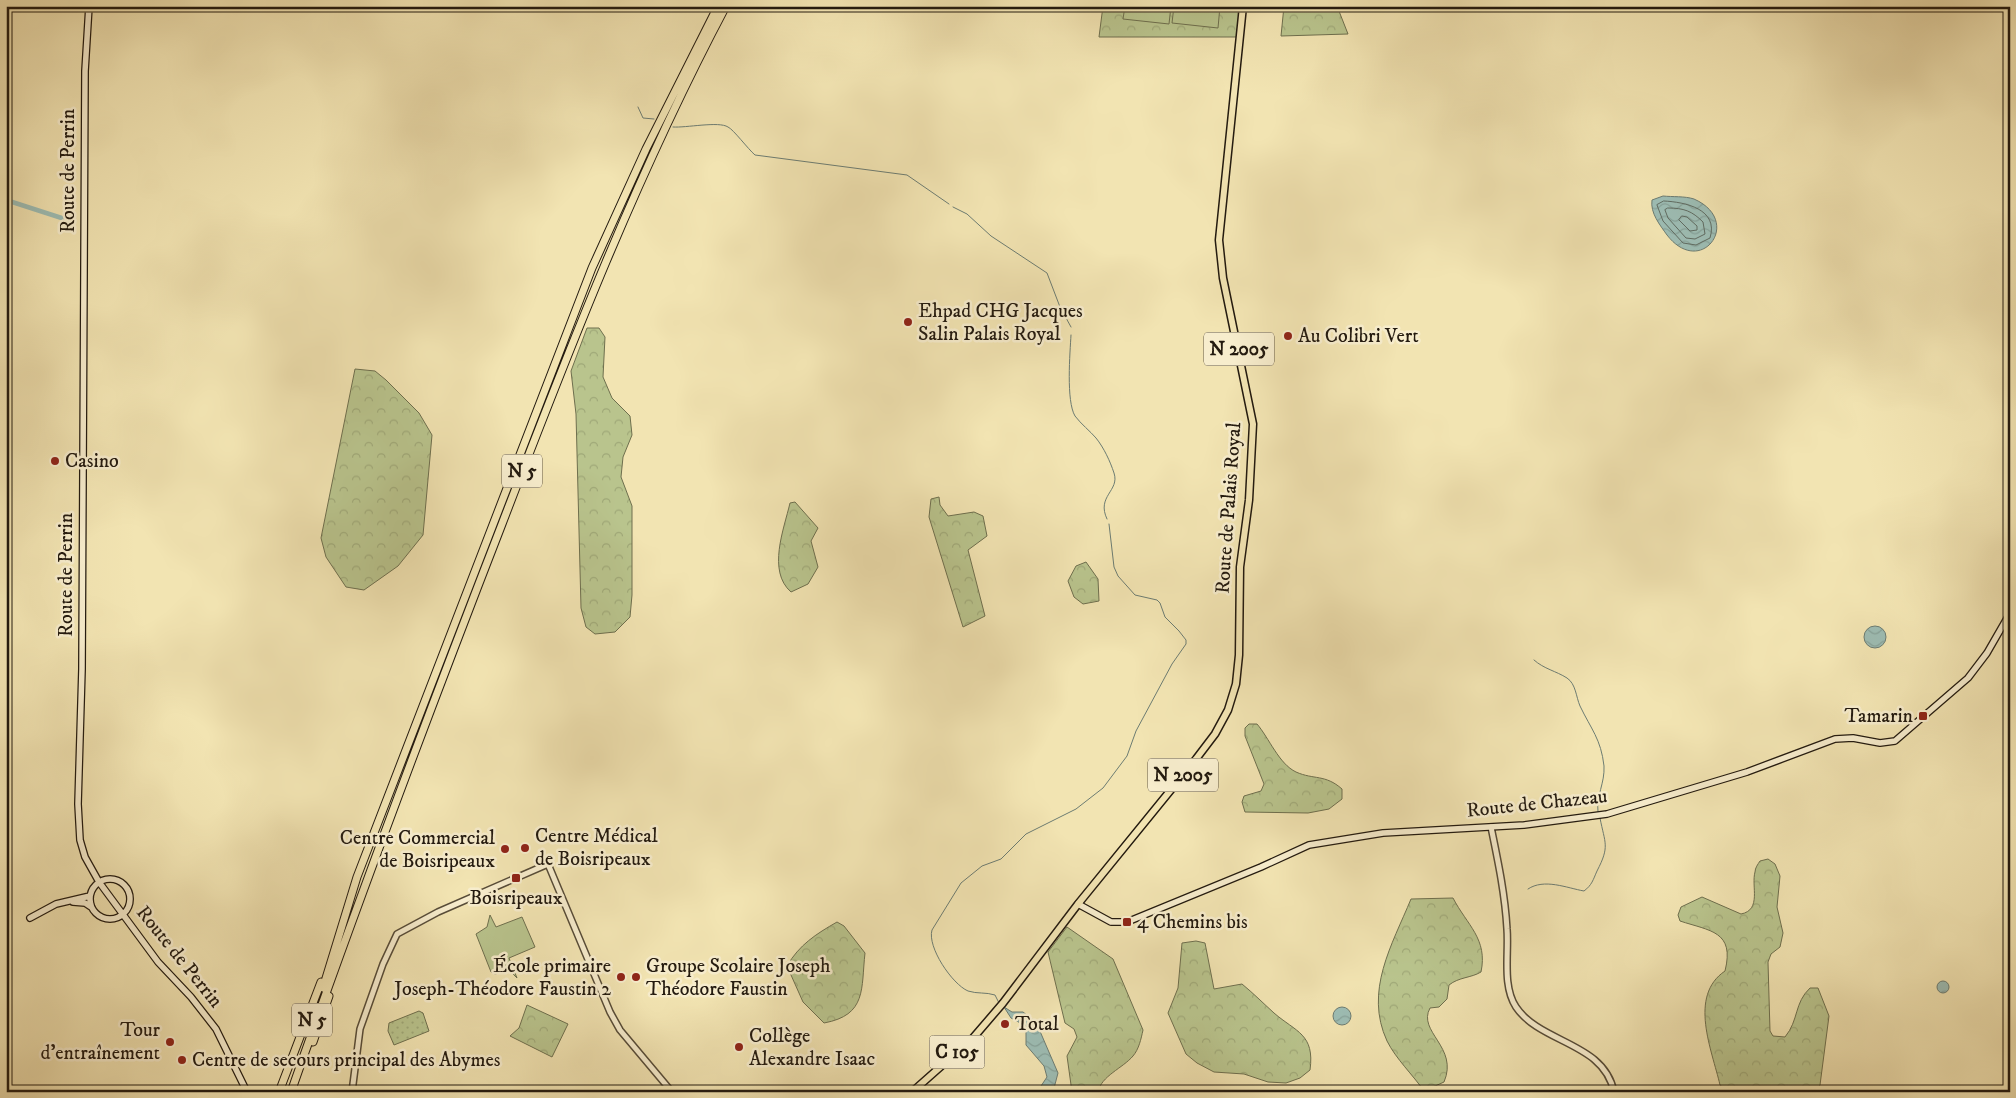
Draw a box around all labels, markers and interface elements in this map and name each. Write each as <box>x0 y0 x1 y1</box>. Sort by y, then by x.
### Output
street label: Route de Perrin <box>56 108 81 233</box>
place label: Ehpad CHG Jacques Salin Palais Royal <box>918 299 1083 347</box>
marker: Ehpad CHG Jacques Salin Palais Royal <box>902 316 914 328</box>
place label: Au Colibri Vert <box>1298 324 1419 349</box>
marker: Au Colibri Vert <box>1282 330 1294 342</box>
road number: N 2005 <box>1204 332 1274 366</box>
street label: Route de Palais Royal <box>1211 421 1247 595</box>
place label: Casino <box>65 449 119 474</box>
road number: N 5 <box>502 454 542 488</box>
marker: Casino <box>49 455 61 467</box>
street label: Route de Perrin <box>54 512 79 637</box>
place label: Tamarin <box>1845 704 1914 729</box>
marker: Tamarin <box>1917 710 1929 722</box>
road number: N 2005 <box>1148 758 1218 792</box>
street label: Route de Chazeau <box>1465 784 1609 824</box>
place label: Centre Médical de Boisripeaux <box>535 824 658 872</box>
place label: Centre Commercial de Boisripeaux <box>340 826 495 874</box>
marker: Centre Médical de Boisripeaux <box>519 842 531 854</box>
marker: Centre Commercial de Boisripeaux <box>499 843 511 855</box>
marker: Boisripeaux <box>510 872 522 884</box>
place label: Boisripeaux <box>469 886 563 911</box>
street label: Route de Perrin <box>130 901 228 1014</box>
place label: 4 Chemins bis <box>1137 910 1248 935</box>
marker: 4 Chemins bis <box>1121 916 1133 928</box>
place label: École primaire Joseph-Théodore Faustin 2 <box>392 954 611 1002</box>
place label: Groupe Scolaire Joseph Théodore Faustin <box>646 954 831 1002</box>
marker: École primaire Joseph-Théodore Faustin 2 <box>615 971 627 983</box>
marker: Groupe Scolaire Joseph Théodore Faustin <box>630 971 642 983</box>
road number: N 5 <box>292 1004 332 1036</box>
place label: Total <box>1015 1012 1059 1037</box>
place label: Tour d’entraînement <box>40 1018 161 1066</box>
marker: Total <box>999 1018 1011 1030</box>
place label: Collège Alexandre Isaac <box>749 1024 876 1072</box>
marker: Tour d’entraînement <box>164 1036 176 1048</box>
road number: C 105 <box>930 1036 984 1068</box>
marker: Collège Alexandre Isaac <box>733 1041 745 1053</box>
place label: Centre de secours principal des Abymes <box>192 1048 501 1073</box>
marker: Centre de secours principal des Abymes <box>176 1054 188 1066</box>

